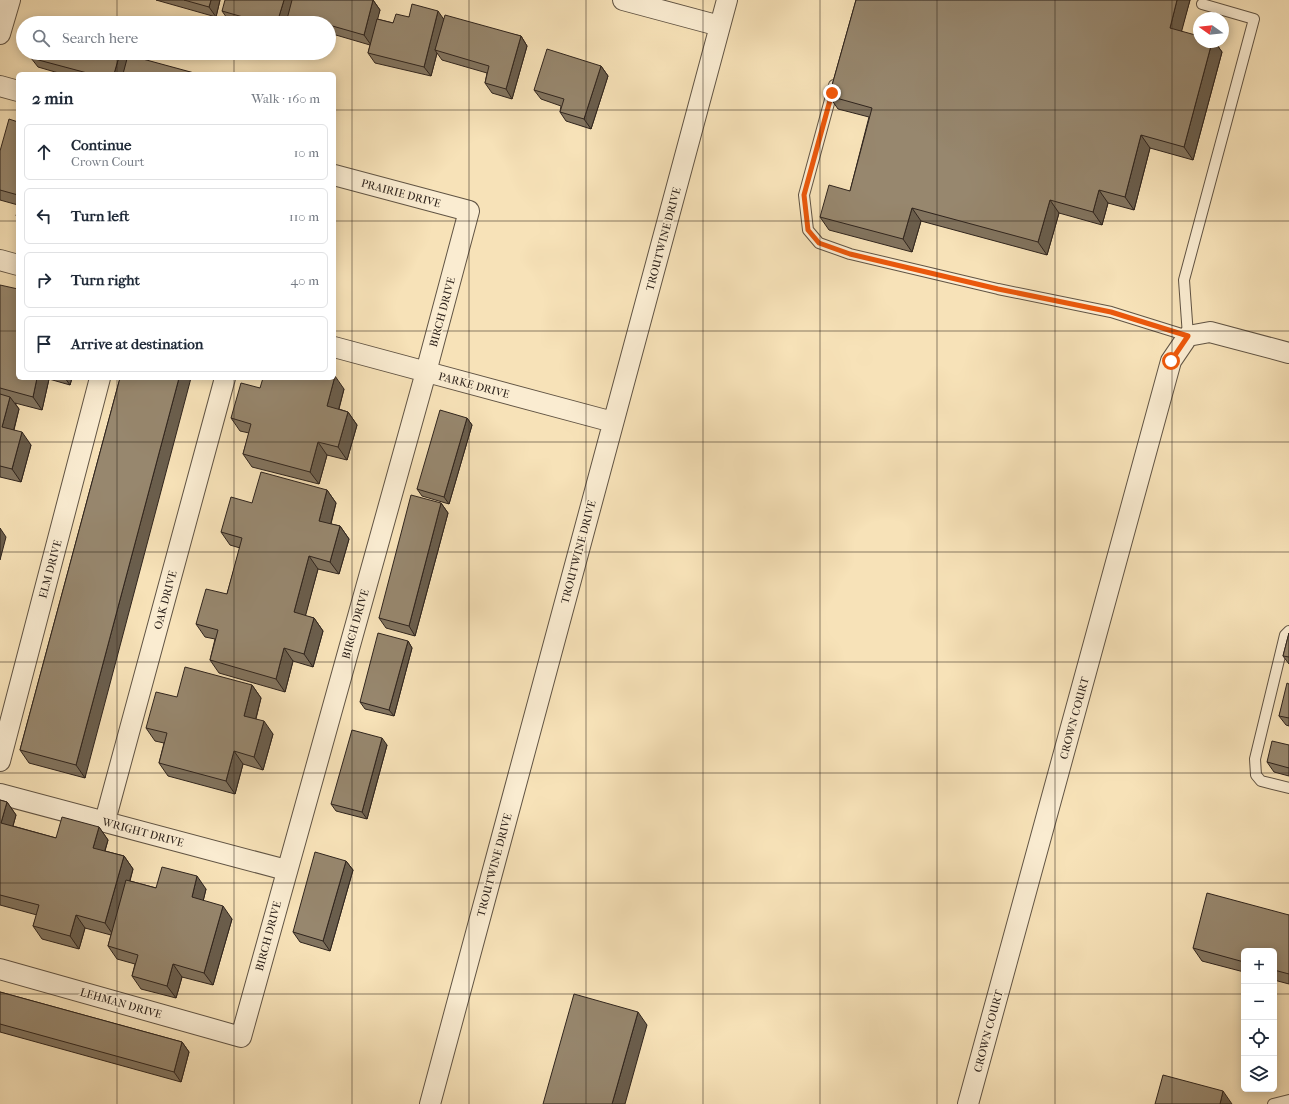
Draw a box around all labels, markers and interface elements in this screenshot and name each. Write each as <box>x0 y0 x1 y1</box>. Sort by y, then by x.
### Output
north arrow <box>1193 12 1229 48</box>
search box <box>16 16 336 60</box>
icon: search <box>30 27 52 49</box>
text: Search here <box>62 29 138 47</box>
route end <box>823 84 841 102</box>
text: 2 min <box>32 88 73 108</box>
text: Walk · 160 m <box>251 91 320 106</box>
text: Continue <box>71 136 131 154</box>
icon: ahead <box>33 141 55 163</box>
text: 10 m <box>294 145 319 160</box>
text: Crown Court <box>71 154 144 169</box>
street label: PRAIRIE DRIVE <box>360 177 442 210</box>
street label: TROUTWINE DRIVE <box>643 186 684 292</box>
icon: left <box>33 205 55 227</box>
text: Turn left <box>71 207 129 225</box>
text: 110 m <box>289 209 319 224</box>
icon: right <box>33 269 55 291</box>
text: Turn right <box>71 271 140 289</box>
text: 40 m <box>291 273 319 288</box>
street label: BIRCH DRIVE <box>427 275 458 349</box>
icon: arrive <box>33 333 55 355</box>
text: Arrive at destination <box>71 335 203 353</box>
route start <box>1162 352 1180 370</box>
street label: PARKE DRIVE <box>437 370 511 401</box>
street label: TROUTWINE DRIVE <box>558 499 599 605</box>
street label: ELM DRIVE <box>36 538 65 600</box>
street label: OAK DRIVE <box>151 569 180 631</box>
street label: BIRCH DRIVE <box>339 587 372 661</box>
street label: CROWN COURT <box>1057 675 1092 761</box>
street label: TROUTWINE DRIVE <box>474 812 515 918</box>
street label: WRIGHT DRIVE <box>100 815 185 850</box>
street label: BIRCH DRIVE <box>253 899 284 973</box>
map controls <box>1241 948 1277 1092</box>
button: + <box>1241 948 1277 984</box>
button: − <box>1241 984 1277 1020</box>
street label: LEHMAN DRIVE <box>79 986 163 1021</box>
street label: CROWN COURT <box>971 988 1006 1074</box>
button: locate <box>1241 1020 1277 1056</box>
button: layers <box>1241 1056 1277 1092</box>

